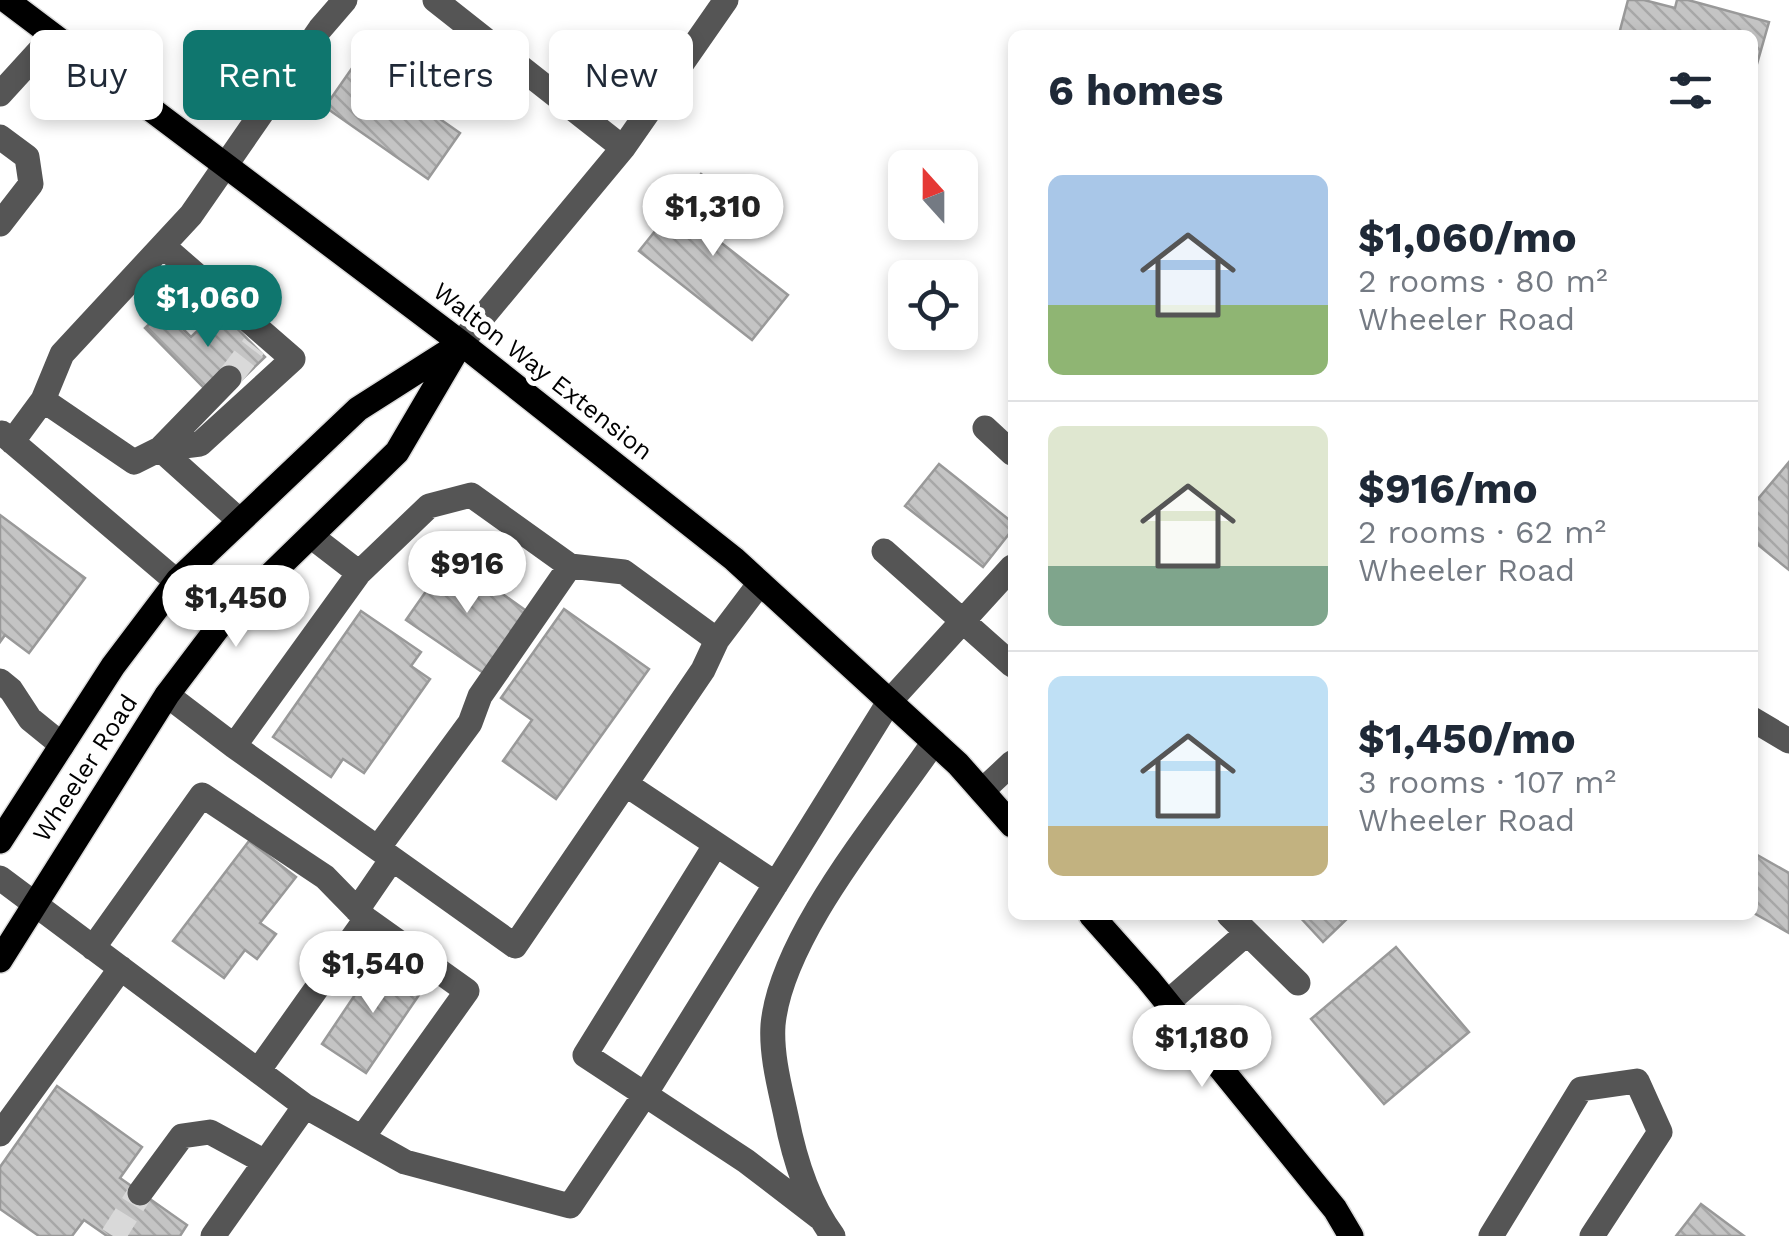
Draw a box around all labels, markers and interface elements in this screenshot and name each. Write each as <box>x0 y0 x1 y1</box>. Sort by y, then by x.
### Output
chip: Buy <box>30 30 163 120</box>
chip: Rent <box>183 30 331 120</box>
chip: Filters <box>351 30 529 120</box>
chip: New <box>549 30 693 120</box>
icon: filters <box>1663 63 1718 118</box>
text: 6 homes <box>1048 66 1223 115</box>
north arrow <box>888 150 978 240</box>
map controls <box>888 150 978 350</box>
pin: $1,310 <box>632 174 794 259</box>
text: $1,310 <box>665 187 761 225</box>
text: $1,060/mo <box>1358 213 1577 262</box>
icon: home <box>1128 215 1248 335</box>
button: locate <box>888 260 978 350</box>
text: 2 rooms · 80 m² <box>1358 262 1608 300</box>
pin: $1,060 <box>127 265 289 350</box>
street label: Walton Way Extension <box>428 276 658 466</box>
text: $1,060 <box>156 278 260 316</box>
text: Wheeler Road <box>1358 300 1575 338</box>
text: $916/mo <box>1358 464 1538 513</box>
icon: home <box>1128 466 1248 586</box>
text: 2 rooms · 62 m² <box>1358 513 1606 551</box>
pin: $916 <box>408 531 526 616</box>
text: $916 <box>430 544 504 582</box>
text: Wheeler Road <box>1358 551 1575 589</box>
pin: $1,450 <box>155 565 317 650</box>
text: $1,450 <box>184 578 288 616</box>
street label: Wheeler Road <box>27 689 143 847</box>
text: $1,450/mo <box>1358 714 1576 763</box>
icon: home <box>1128 716 1248 836</box>
text: 3 rooms · 107 m² <box>1358 763 1616 801</box>
text: Wheeler Road <box>1358 801 1575 839</box>
pin: $1,540 <box>292 931 454 1016</box>
text: $1,540 <box>321 944 425 982</box>
pin: $1,180 <box>1121 1005 1283 1090</box>
text: $1,180 <box>1155 1018 1249 1056</box>

